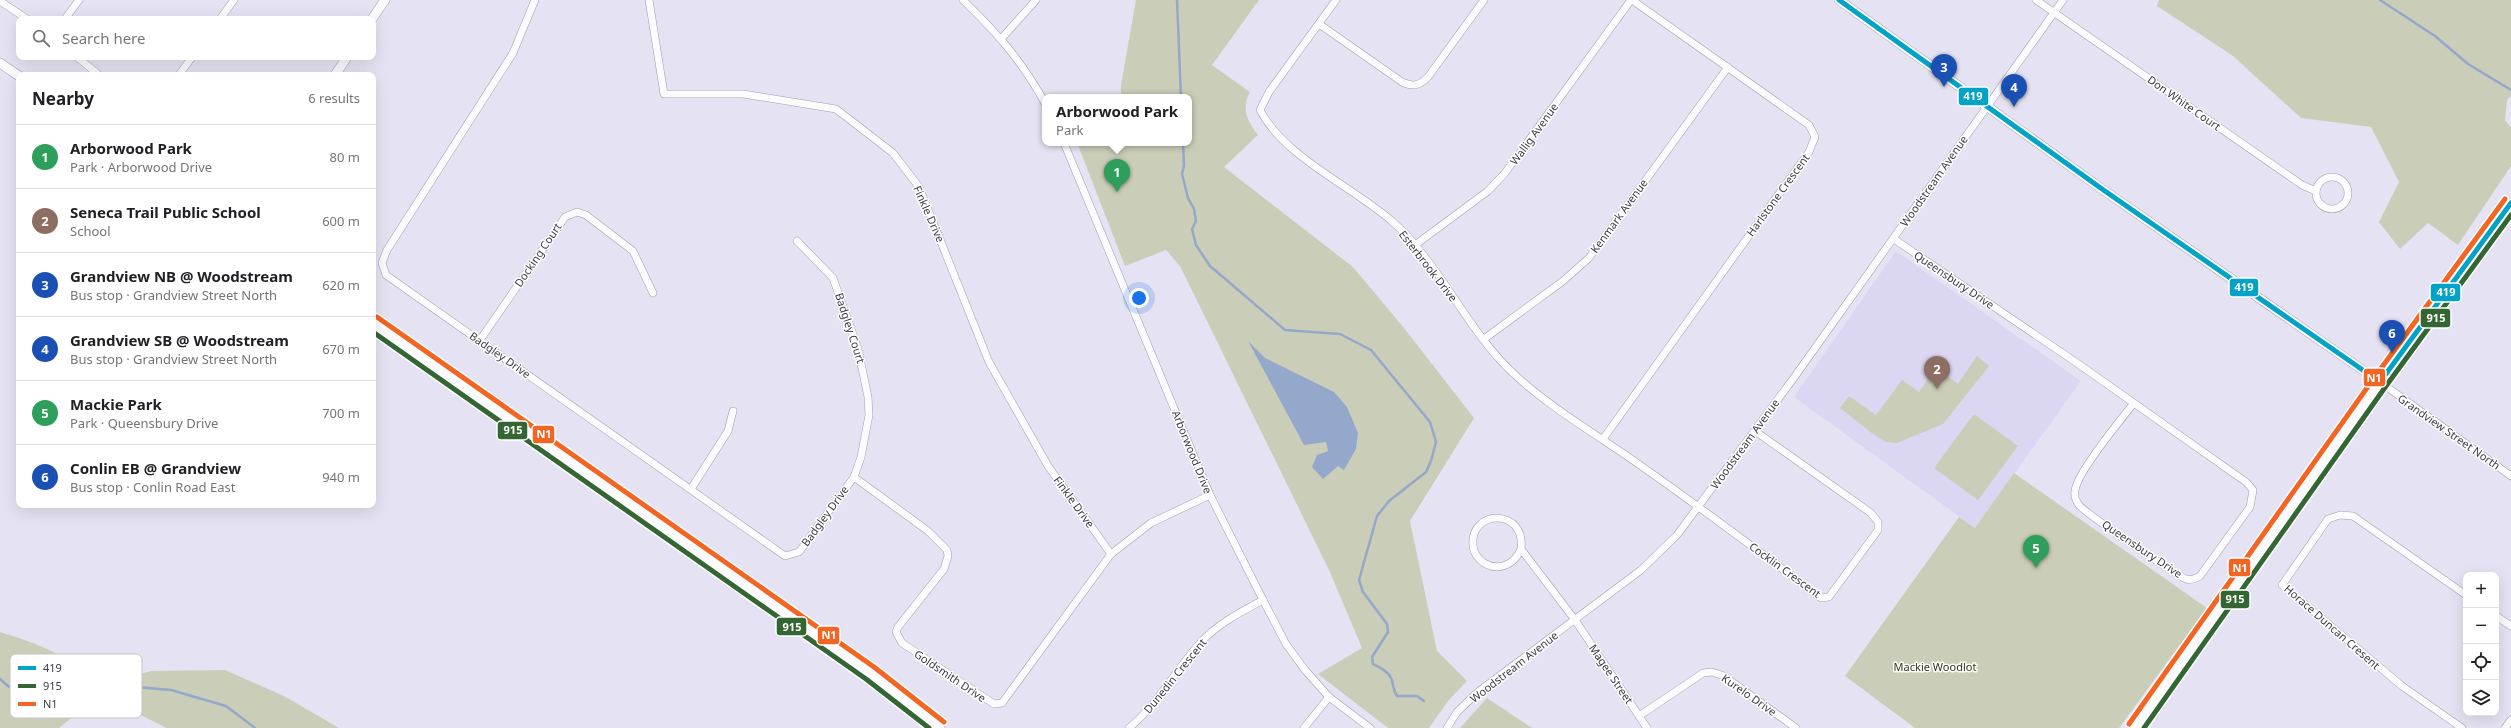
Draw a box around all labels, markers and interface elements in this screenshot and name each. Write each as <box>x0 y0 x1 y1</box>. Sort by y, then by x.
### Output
search box <box>16 16 376 60</box>
icon: search <box>30 27 52 49</box>
text: Search here <box>62 28 145 48</box>
pin: 3 <box>1931 54 1957 87</box>
street label: Don White Court <box>2145 72 2224 133</box>
pin: 4 <box>2001 74 2027 107</box>
text: Nearby <box>32 87 94 110</box>
line badge: 419 <box>1958 87 1989 106</box>
text: 419 <box>1964 88 1982 103</box>
text: 6 results <box>308 89 360 107</box>
popup <box>1042 94 1192 146</box>
street label: Wallig Avenue <box>1506 100 1561 168</box>
text: Arborwood Park <box>1056 101 1178 121</box>
text: Park <box>1056 121 1084 139</box>
street label: Woodstream Avenue <box>1897 132 1971 229</box>
text: Arborwood Park <box>70 138 192 158</box>
text: 1 <box>41 148 49 166</box>
text: 80 m <box>330 148 360 166</box>
street label: Harlstone Crescent <box>1743 150 1813 239</box>
text: Park · Arborwood Drive <box>70 158 212 176</box>
pin: 1 <box>1104 159 1130 192</box>
street label: Kenmark Avenue <box>1587 176 1651 256</box>
street label: Finkle Drive <box>910 183 949 244</box>
text: Seneca Trail Public School <box>70 202 261 222</box>
text: 2 <box>41 212 49 230</box>
text: 600 m <box>322 212 360 230</box>
street label: Docking Court <box>511 220 565 290</box>
text: School <box>70 222 111 240</box>
street label: Esterbrook Drive <box>1396 227 1461 304</box>
street label: Queensbury Drive <box>1911 247 1997 312</box>
text: Grandview NB @ Woodstream <box>70 266 293 286</box>
text: 3 <box>41 276 49 294</box>
text: 620 m <box>322 276 360 294</box>
line badge: 419 <box>2229 278 2259 297</box>
text: 419 <box>2235 279 2253 294</box>
line badge: 419 <box>2430 283 2461 302</box>
text: 419 <box>2437 284 2455 299</box>
text: Bus stop · Grandview Street North <box>70 286 277 304</box>
your location <box>1129 288 1149 308</box>
street label: Badgley Court <box>832 291 869 365</box>
line badge: 915 <box>2420 308 2451 328</box>
text: 915 <box>2427 310 2445 325</box>
pin: 6 <box>2379 320 2405 353</box>
street label: Badgley Drive <box>467 328 534 381</box>
text: Grandview SB @ Woodstream <box>70 330 289 350</box>
text: 4 <box>41 340 49 358</box>
text: 670 m <box>322 340 360 358</box>
text: Bus stop · Grandview Street North <box>70 350 277 368</box>
pin: 2 <box>1924 356 1950 389</box>
line badge: N1 <box>2363 368 2386 387</box>
text: N1 <box>2366 370 2382 385</box>
street label: Grandview Street North <box>2395 390 2504 473</box>
text: Mackie Park <box>70 394 162 414</box>
street label: Woodstream Avenue <box>1707 396 1782 492</box>
text: 5 <box>41 404 49 422</box>
text: 700 m <box>322 404 360 422</box>
street label: Arborwood Drive <box>1169 408 1216 496</box>
text: Park · Queensbury Drive <box>70 414 218 432</box>
line badge: 915 <box>497 421 528 440</box>
text: 915 <box>504 422 522 437</box>
line badge: N1 <box>532 425 555 444</box>
text: N1 <box>536 426 552 441</box>
text: Conlin EB @ Grandview <box>70 458 241 478</box>
text: 6 <box>41 468 49 486</box>
text: 940 m <box>322 468 360 486</box>
street label: Finkle Drive <box>1051 473 1098 531</box>
text: Bus stop · Conlin Road East <box>70 478 235 496</box>
street label: Badgley Drive <box>798 482 852 549</box>
street label: Queensbury Drive <box>2099 516 2185 581</box>
pin: 5 <box>2023 535 2049 568</box>
street label: Cocklin Crescent <box>1746 539 1824 601</box>
line badge: N1 <box>2228 558 2251 577</box>
text: N1 <box>2232 560 2248 575</box>
map controls <box>2463 572 2499 716</box>
button: + <box>2463 572 2499 608</box>
street label: Horace Duncan Cresent <box>2281 581 2383 672</box>
line badge: 915 <box>2220 590 2250 609</box>
text: 915 <box>2226 591 2244 606</box>
button: − <box>2463 608 2499 644</box>
line badge: 915 <box>776 617 807 636</box>
text: 915 <box>783 619 801 634</box>
line badge: N1 <box>817 626 840 645</box>
text: N1 <box>821 627 837 642</box>
street label: Woodstream Avenue <box>1467 628 1561 706</box>
street label: Dunedin Crescent <box>1140 635 1209 716</box>
street label: Magee Street <box>1586 641 1637 706</box>
button: locate <box>2463 644 2499 680</box>
street label: Goldsmith Drive <box>911 646 989 705</box>
legend <box>10 654 142 718</box>
park label: Mackie Woodlot <box>1894 659 1976 674</box>
text: 419 <box>43 660 62 675</box>
street label: Kurelo Drive <box>1719 670 1780 719</box>
text: 915 <box>43 678 62 693</box>
button: layers <box>2463 680 2499 716</box>
text: N1 <box>43 696 58 711</box>

